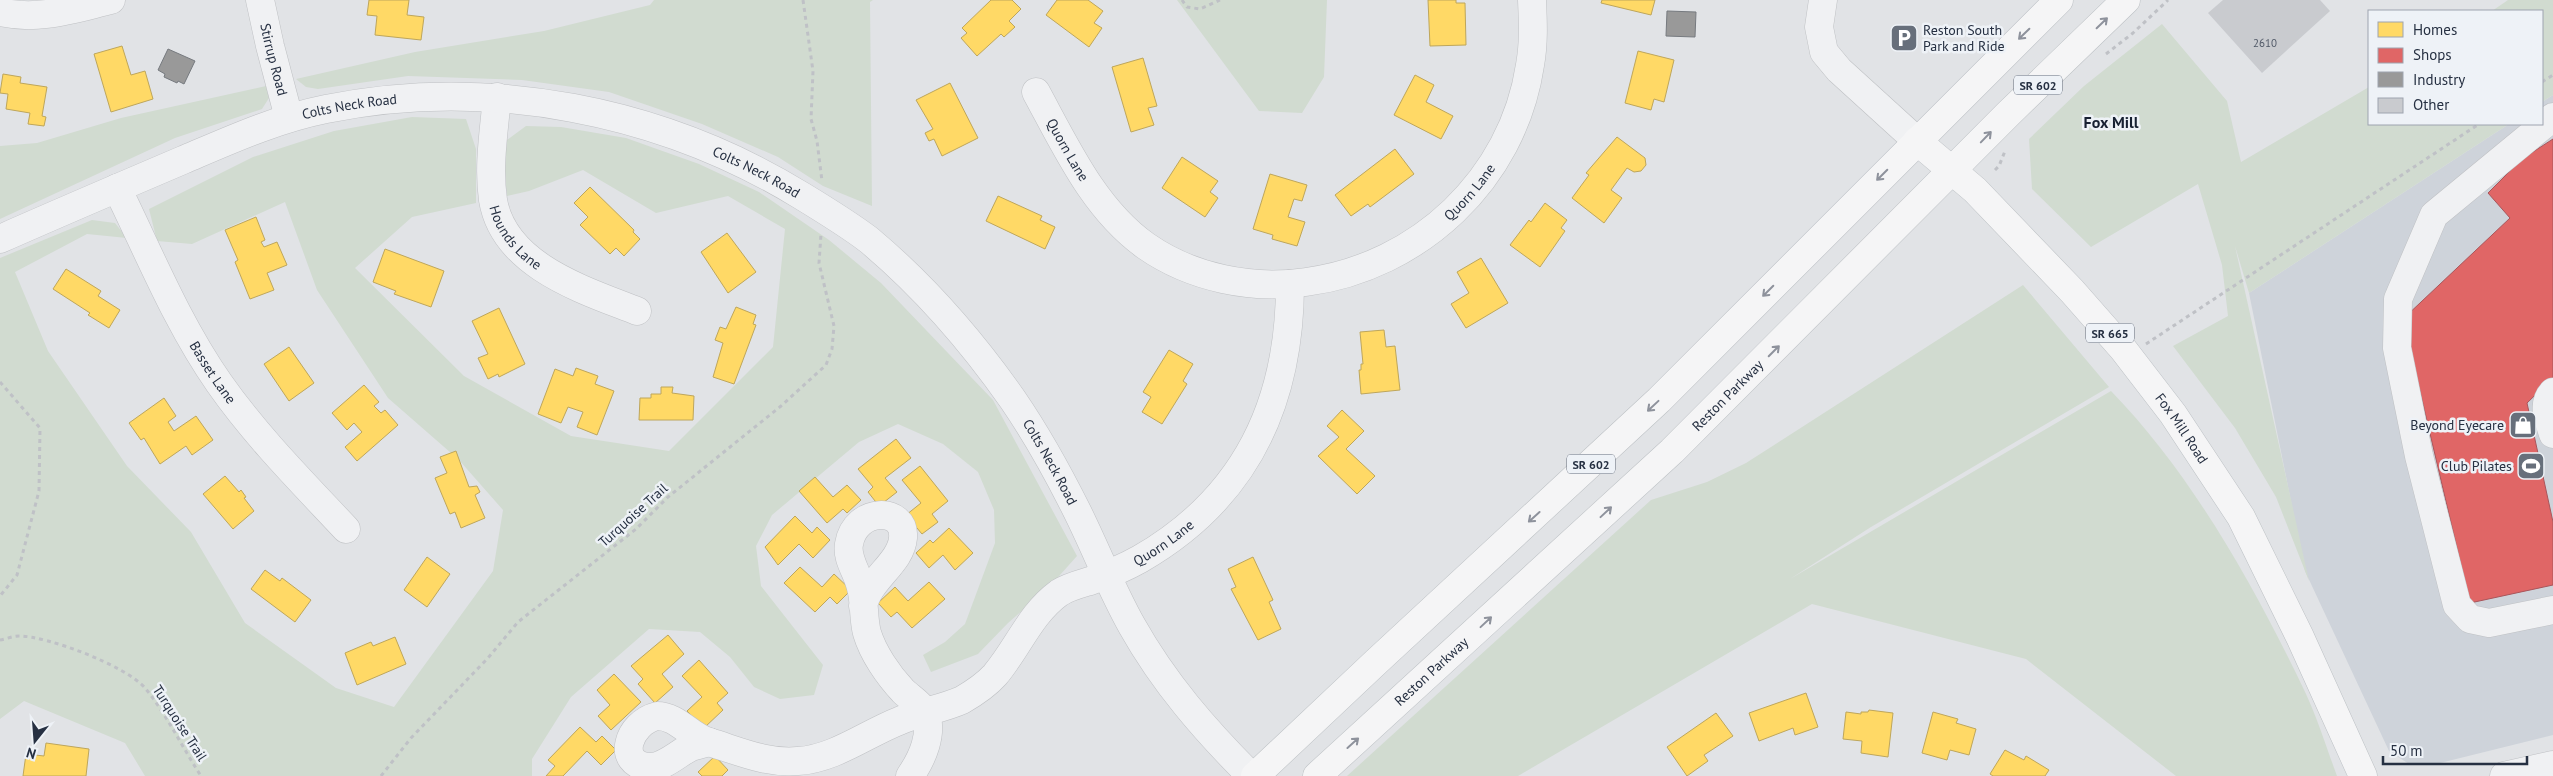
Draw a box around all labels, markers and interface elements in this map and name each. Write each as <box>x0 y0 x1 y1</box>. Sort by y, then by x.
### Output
legend <box>2368 10 2543 125</box>
one-way arrow <box>2096 17 2108 29</box>
text: Homes <box>2413 20 2457 39</box>
place label: Reston South Park and Ride <box>1923 21 2005 55</box>
street label: Stirrup Road <box>256 22 292 98</box>
parking icon: Reston South Park and Ride <box>1889 23 1919 53</box>
one-way arrow <box>2018 28 2030 40</box>
house number: 2610 <box>2253 36 2277 50</box>
text: Shops <box>2413 45 2452 64</box>
text: Industry <box>2413 70 2465 89</box>
road number: SR 602 <box>2014 76 2062 94</box>
street label: Colts Neck Road <box>300 90 398 123</box>
text: Other <box>2413 95 2449 114</box>
district label: Fox Mill <box>2084 112 2139 132</box>
street label: Quorn Lane <box>1043 115 1093 185</box>
one-way arrow <box>1980 130 1992 143</box>
street label: Colts Neck Road <box>710 142 804 202</box>
street label: Quorn Lane <box>1440 160 1499 224</box>
one-way arrow <box>1876 169 1888 181</box>
street label: Hounds Lane <box>485 203 545 274</box>
one-way arrow <box>1762 285 1774 297</box>
road number: SR 665 <box>2086 323 2134 342</box>
street label: Basset Lane <box>186 338 240 407</box>
one-way arrow <box>1767 345 1780 357</box>
street label: Reston Parkway <box>1688 355 1767 435</box>
street label: Fox Mill Road <box>2151 390 2212 467</box>
one-way arrow <box>1647 400 1659 412</box>
shop icon: Beyond Eyecare <box>2508 410 2538 440</box>
street label: Colts Neck Road <box>1019 416 1081 508</box>
place label: Beyond Eyecare <box>2410 416 2504 434</box>
sports icon: Club Pilates <box>2516 451 2546 481</box>
road number: SR 602 <box>1567 454 1615 474</box>
place label: Club Pilates <box>2441 457 2512 475</box>
street label: Turquoise Trail <box>595 479 671 551</box>
one-way arrow <box>1599 506 1612 518</box>
one-way arrow <box>1528 511 1541 523</box>
street label: Quorn Lane <box>1130 516 1197 570</box>
one-way arrow <box>1480 616 1492 628</box>
street label: Reston Parkway <box>1391 633 1472 710</box>
street label: Turquoise Trail <box>149 682 211 764</box>
north arrow <box>10 716 60 766</box>
scale bar <box>2383 734 2527 766</box>
one-way arrow <box>1347 737 1360 749</box>
text: 50 m <box>2390 741 2423 760</box>
text: N <box>24 743 38 763</box>

